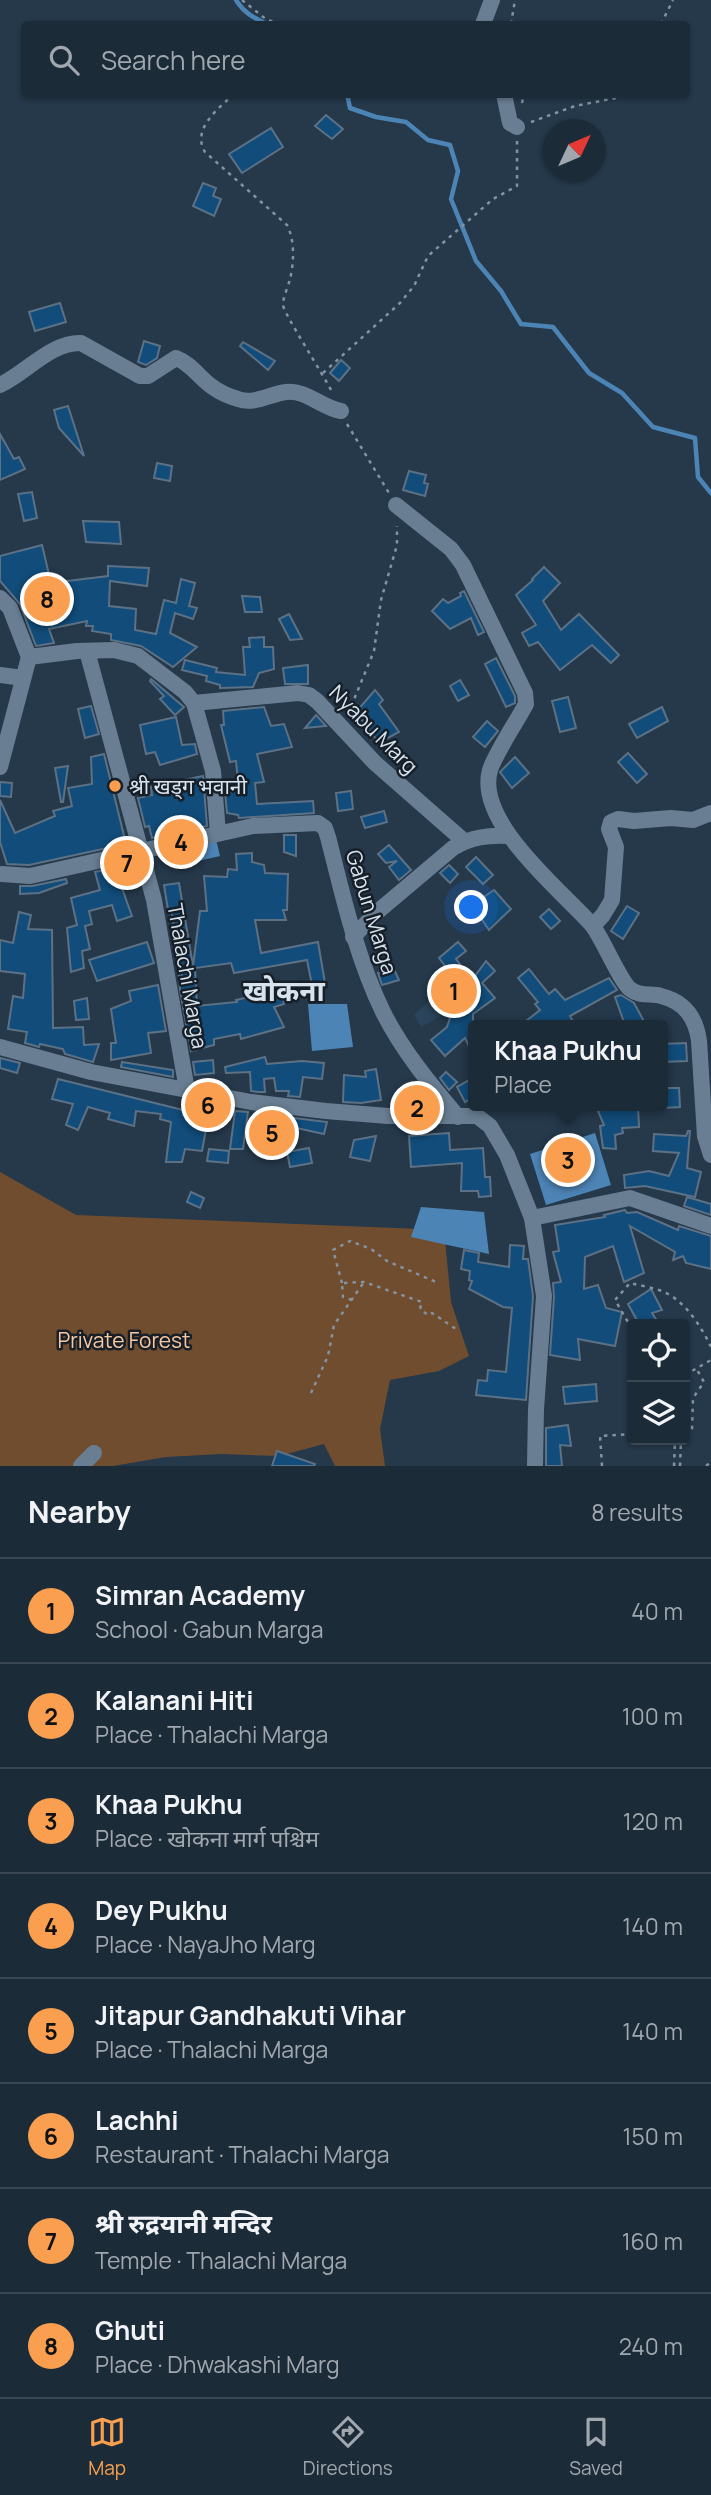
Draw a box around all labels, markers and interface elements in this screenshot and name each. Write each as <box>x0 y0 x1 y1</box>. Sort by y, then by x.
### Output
search box <box>21 21 690 98</box>
icon: search <box>45 41 83 79</box>
text: Search here <box>101 42 246 78</box>
north arrow <box>543 119 606 182</box>
pin: 8 <box>24 573 70 625</box>
street label: Nyabu Marg <box>324 679 424 779</box>
place label: श्री खड्ग भवानी <box>129 772 247 800</box>
marker: श्री खड्ग भवानी <box>107 778 123 794</box>
pin: 4 <box>158 816 204 868</box>
pin: 7 <box>104 837 150 889</box>
street label: Gabun Marga <box>340 846 404 978</box>
your location <box>454 890 488 924</box>
street label: Thalachi Marga <box>161 901 215 1051</box>
pin: 1 <box>431 965 477 1017</box>
district label: खोकना <box>243 971 325 1009</box>
popup <box>468 1020 668 1111</box>
text: Khaa Pukhu <box>494 1032 642 1068</box>
text: Place <box>494 1068 552 1100</box>
pin: 6 <box>185 1079 231 1131</box>
pin: 2 <box>394 1082 440 1134</box>
pin: 5 <box>249 1107 295 1159</box>
pin: 3 <box>545 1134 591 1186</box>
map controls <box>627 1319 690 1445</box>
button: locate <box>627 1319 690 1382</box>
park label: Private Forest <box>57 1326 191 1354</box>
button: layers <box>627 1382 690 1445</box>
text: Nearby <box>28 1491 131 1532</box>
text: 8 results <box>591 1496 683 1528</box>
text: Simran Academy <box>95 1577 305 1613</box>
text: 1 <box>46 1595 56 1627</box>
text: 40 m <box>631 1595 683 1627</box>
text: School · Gabun Marga <box>95 1613 323 1645</box>
text: Kalanani Hiti <box>95 1682 254 1718</box>
text: 2 <box>44 1700 58 1732</box>
text: 100 m <box>622 1700 683 1732</box>
text: Place · Thalachi Marga <box>95 1718 328 1750</box>
text: Khaa Pukhu <box>95 1786 243 1822</box>
text: 3 <box>44 1805 58 1837</box>
text: 120 m <box>623 1805 683 1837</box>
text: Place · खोकना मार्ग पश्चिम <box>95 1822 319 1854</box>
text: Dey Pukhu <box>95 1892 228 1928</box>
text: 4 <box>44 1910 58 1942</box>
text: 140 m <box>622 1910 683 1942</box>
text: Place · NayaJho Marg <box>95 1928 316 1960</box>
text: Jitapur Gandhakuti Vihar <box>95 1997 406 2033</box>
text: 5 <box>44 2015 58 2047</box>
text: 140 m <box>622 2015 683 2047</box>
text: Place · Thalachi Marga <box>95 2033 328 2065</box>
text: Lachhi <box>95 2102 179 2138</box>
text: 6 <box>44 2120 58 2152</box>
text: 150 m <box>623 2120 683 2152</box>
text: Restaurant · Thalachi Marga <box>95 2138 390 2170</box>
text: श्री रुद्रयानी मन्दिर <box>95 2205 272 2241</box>
text: 7 <box>45 2225 57 2257</box>
text: 160 m <box>622 2225 683 2257</box>
text: Temple · Thalachi Marga <box>95 2244 347 2276</box>
text: Ghuti <box>95 2312 165 2348</box>
text: 8 <box>44 2330 58 2362</box>
text: 240 m <box>619 2330 683 2362</box>
text: Place · Dhwakashi Marg <box>95 2348 340 2380</box>
tab: Map <box>88 2413 126 2481</box>
tab: Directions <box>303 2413 393 2481</box>
tab: Saved <box>569 2413 623 2481</box>

